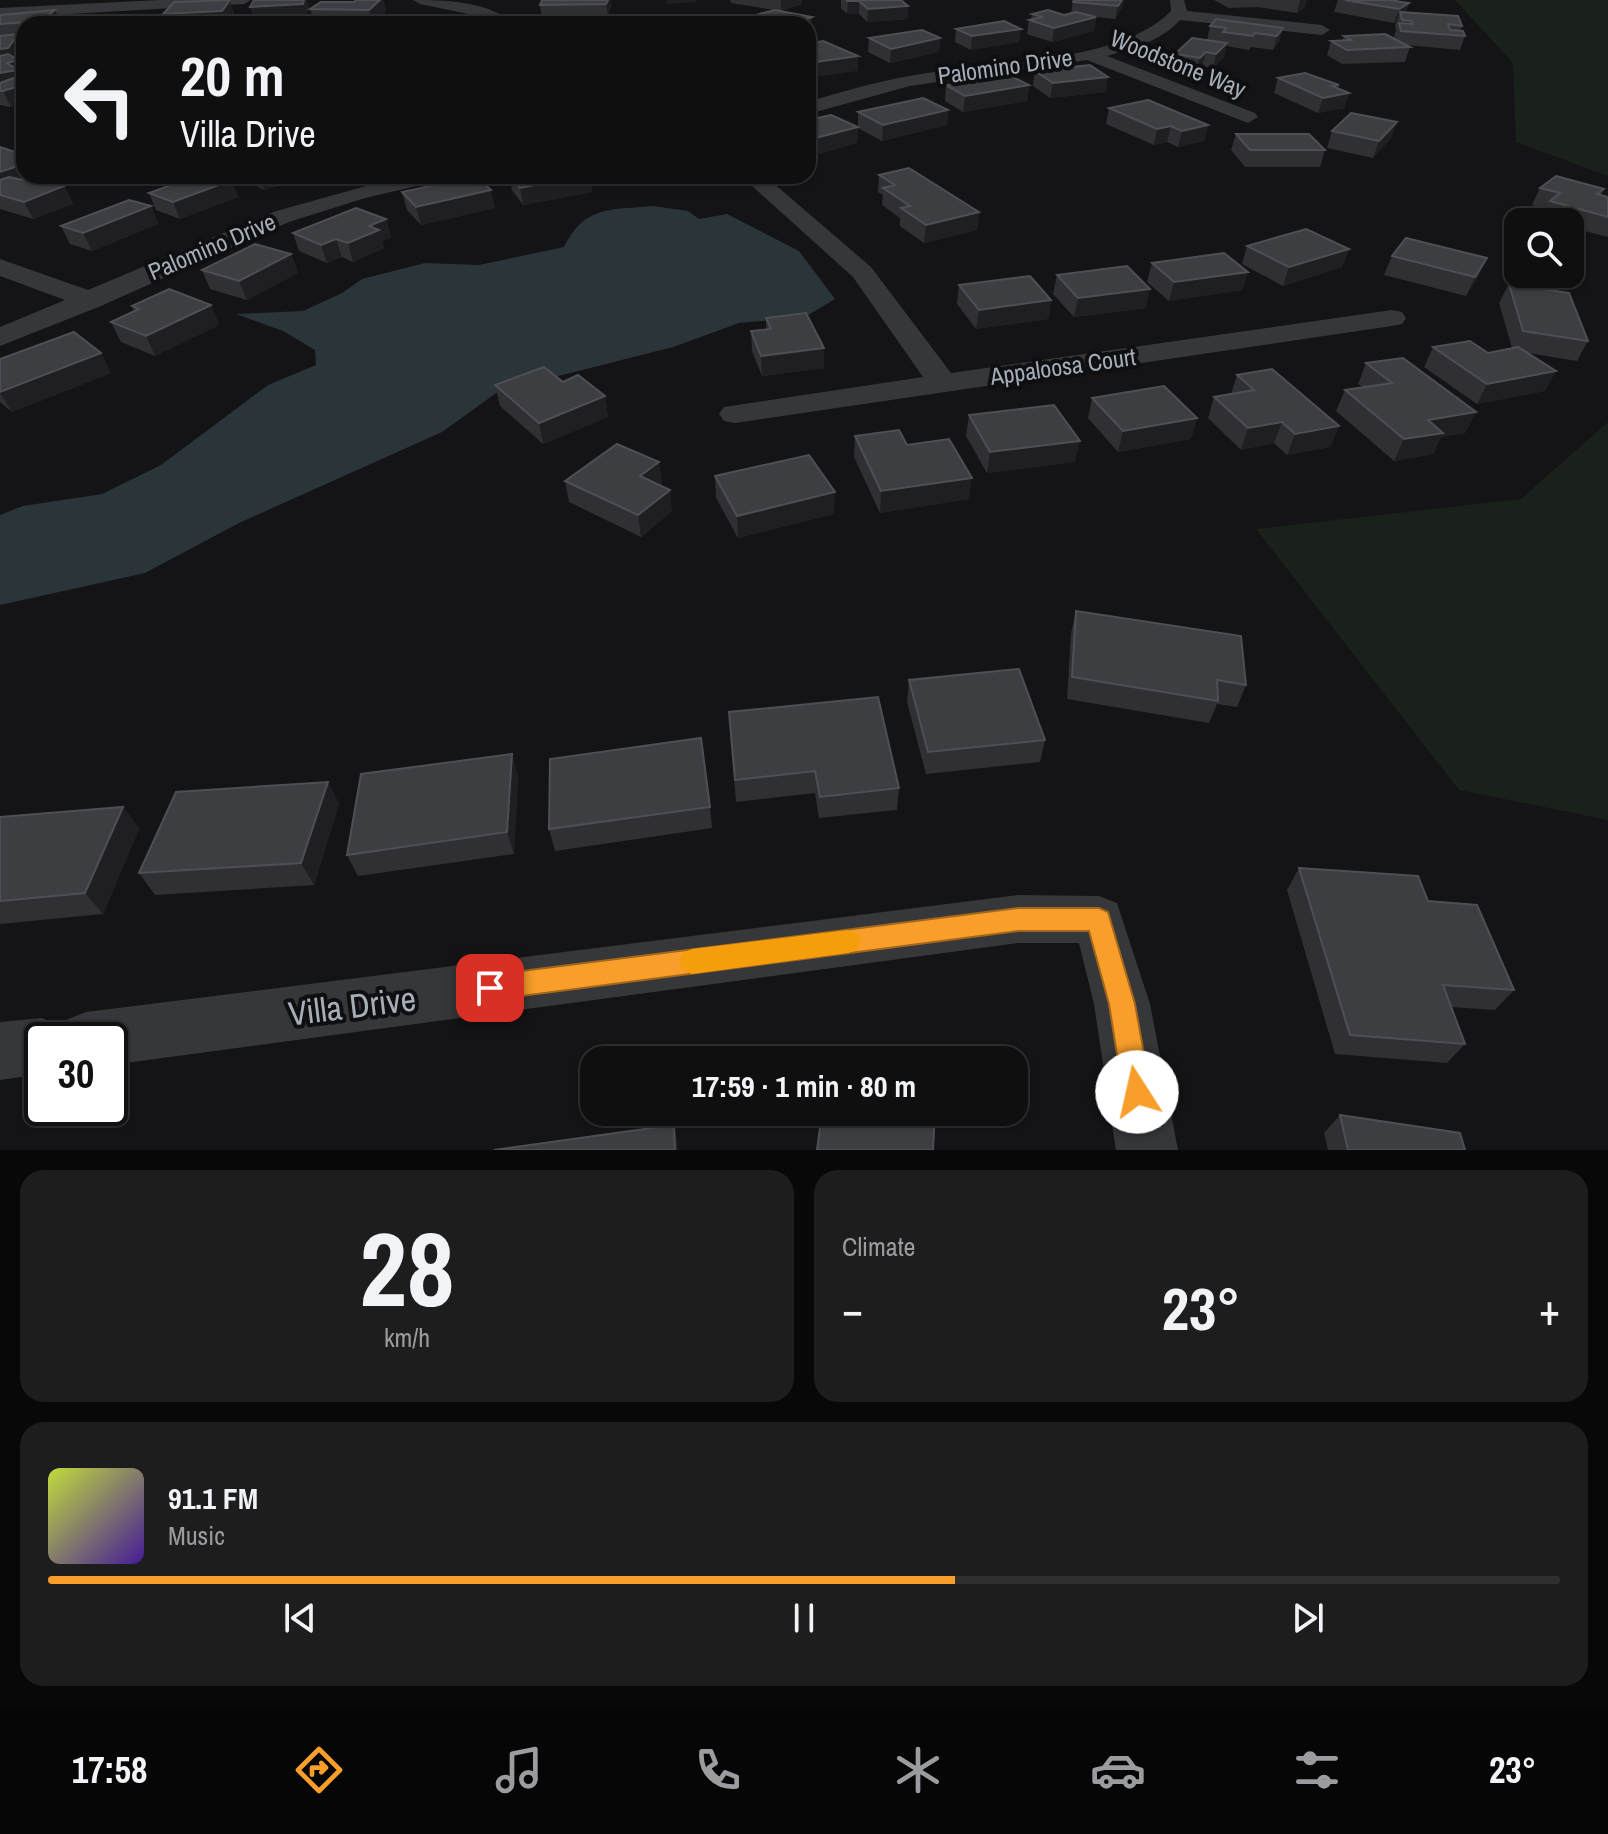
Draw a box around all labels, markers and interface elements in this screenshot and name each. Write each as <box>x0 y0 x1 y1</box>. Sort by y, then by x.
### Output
street label: Woodstone Way <box>1106 21 1251 105</box>
text: 20 m <box>180 38 285 113</box>
street label: Palomino Drive <box>935 41 1074 91</box>
icon: left <box>48 48 152 152</box>
text: Villa Drive <box>180 110 316 158</box>
street label: Palomino Drive <box>143 205 280 287</box>
map controls <box>1504 208 1584 288</box>
button: search <box>1504 208 1584 288</box>
street label: Appaloosa Court <box>987 340 1138 392</box>
pin <box>456 954 524 1022</box>
icon: arrive <box>468 966 512 1010</box>
street label: Villa Drive <box>286 975 418 1037</box>
speed limit sign: 30 <box>24 1022 128 1126</box>
position arrow <box>1095 1050 1179 1134</box>
text: 17:59 · 1 min · 80 m <box>692 1066 916 1106</box>
text: 28 <box>360 1198 454 1338</box>
text: Climate <box>842 1229 915 1264</box>
text: 23° <box>1162 1268 1240 1349</box>
text: − <box>842 1279 863 1339</box>
text: + <box>1539 1279 1560 1339</box>
text: km/h <box>384 1320 430 1355</box>
text: 91.1 FM <box>168 1478 258 1518</box>
text: Music <box>168 1518 225 1553</box>
icon: previous <box>278 1596 322 1640</box>
icon: pause <box>782 1596 826 1640</box>
icon: next <box>1286 1596 1330 1640</box>
icon: directions <box>291 1742 347 1798</box>
icon: music <box>491 1742 547 1798</box>
icon: phone <box>690 1742 746 1798</box>
icon: climate <box>890 1742 946 1798</box>
icon: car <box>1090 1742 1146 1798</box>
icon: filters <box>1289 1742 1345 1798</box>
text: 17:58 <box>72 1746 147 1794</box>
text: 23° <box>1489 1746 1536 1794</box>

